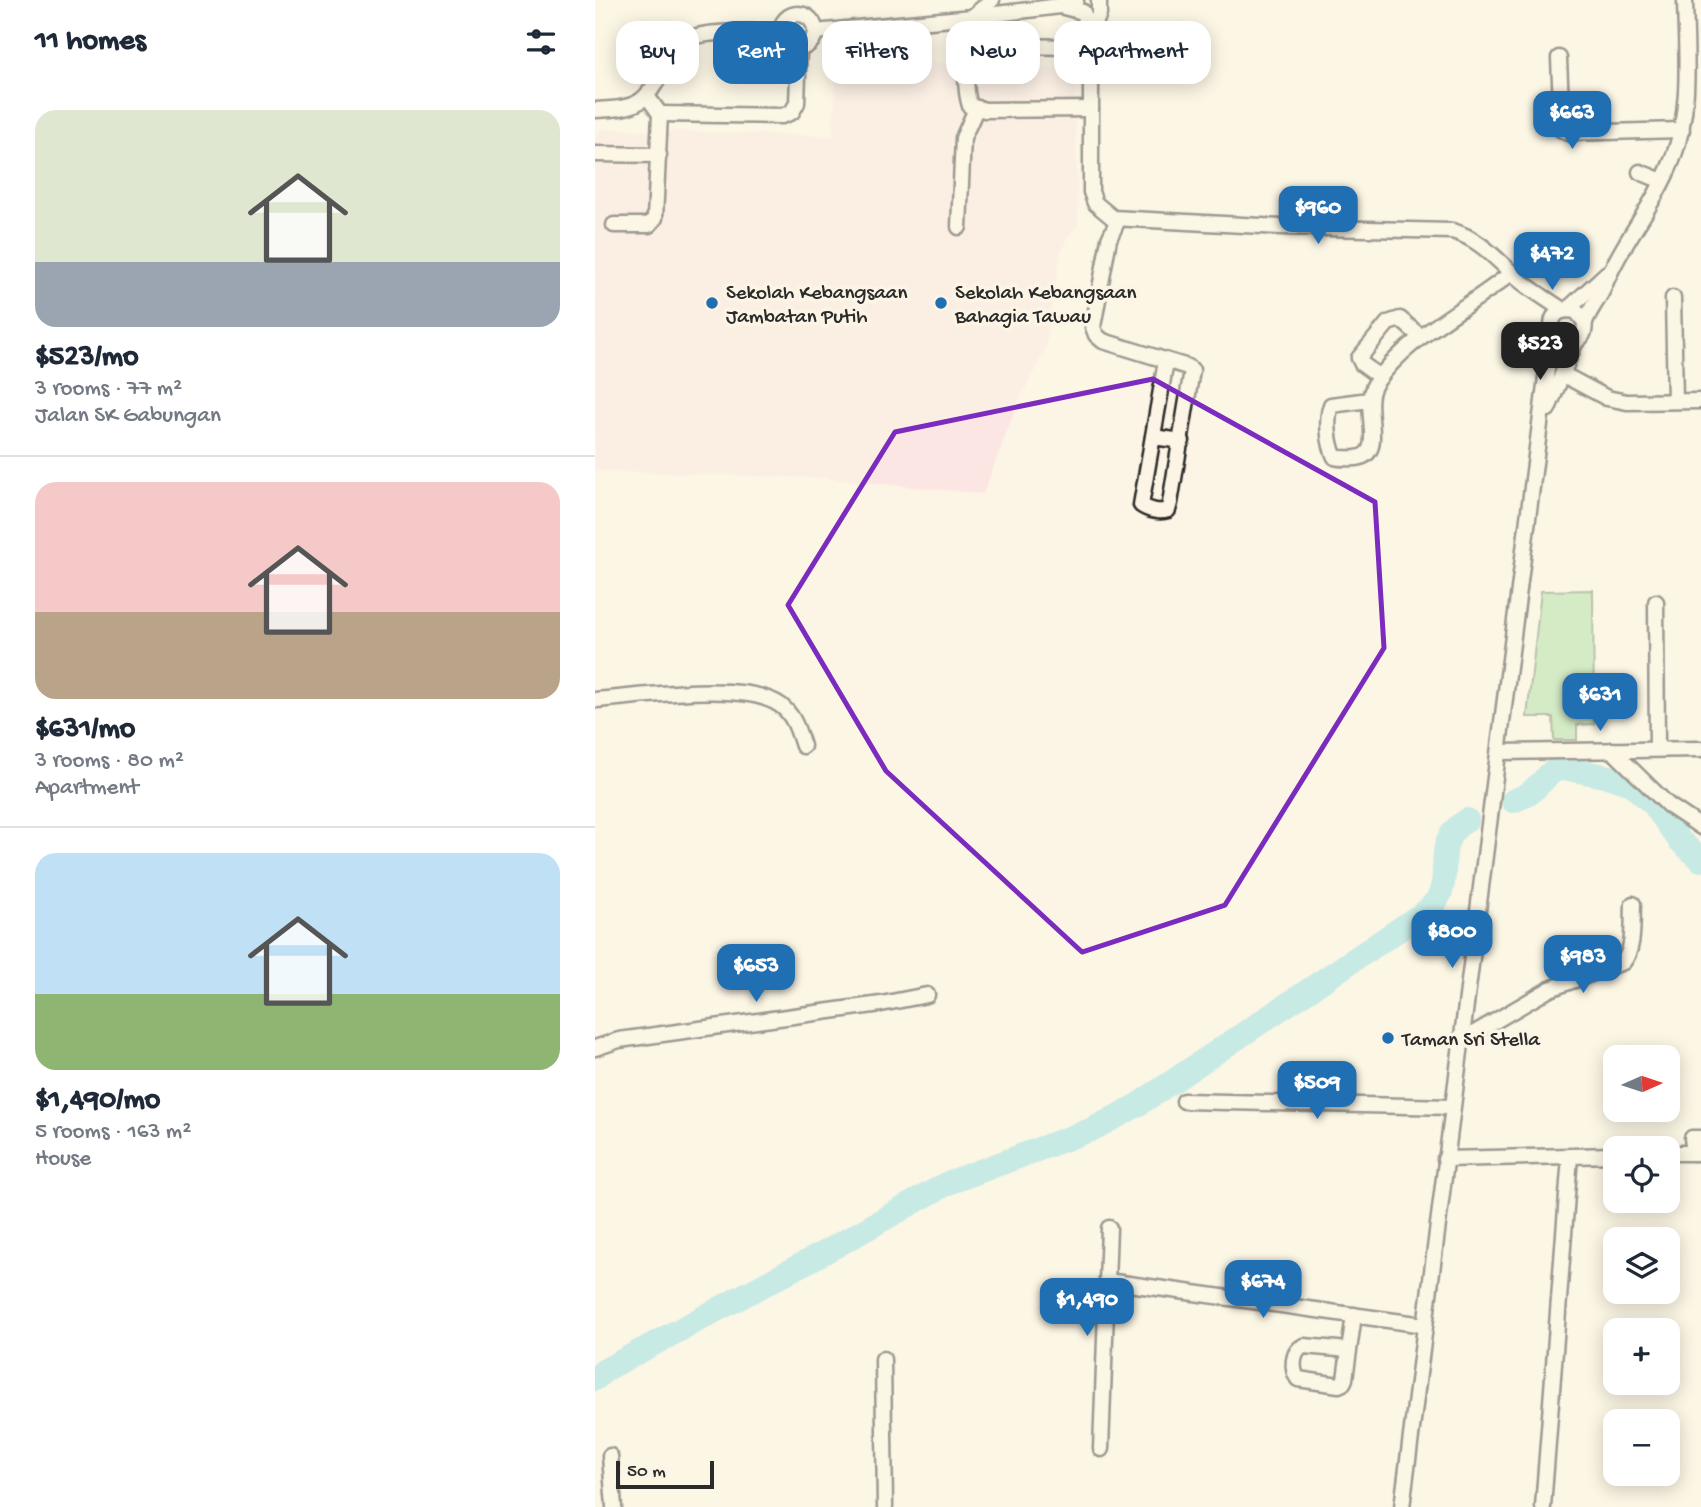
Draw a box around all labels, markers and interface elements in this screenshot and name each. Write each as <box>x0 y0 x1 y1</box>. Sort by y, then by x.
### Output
chip: Buy <box>616 21 699 84</box>
chip: Rent <box>713 21 808 84</box>
chip: Filters <box>822 21 932 84</box>
chip: New <box>946 21 1040 84</box>
chip: Apartment <box>1054 21 1211 84</box>
icon: filters <box>522 23 560 61</box>
text: 11 homes <box>35 25 146 60</box>
pin: $663 <box>1531 92 1613 151</box>
text: $663 <box>1549 100 1595 127</box>
icon: home <box>235 155 361 281</box>
pin: $960 <box>1277 187 1359 246</box>
text: $960 <box>1295 195 1341 222</box>
pin: $472 <box>1511 232 1593 292</box>
text: $472 <box>1530 241 1574 268</box>
place label: Sekolah Kebangsaan Jambatan Putih <box>726 282 907 331</box>
place label: Sekolah Kebangsaan Bahagia Tawau <box>954 282 1136 331</box>
marker: Sekolah Kebangsaan Jambatan Putih <box>704 295 720 311</box>
marker: Sekolah Kebangsaan Bahagia Tawau <box>933 295 949 311</box>
pin: $523 <box>1499 322 1581 382</box>
text: $523 <box>1517 331 1563 358</box>
text: $523/mo <box>35 341 139 376</box>
text: 3 rooms · 77 m² <box>35 376 182 403</box>
text: Jalan SK Gabungan <box>35 403 221 430</box>
icon: home <box>235 527 361 653</box>
pin: $631 <box>1559 674 1641 733</box>
text: $631 <box>1578 682 1622 709</box>
text: $631/mo <box>35 713 135 748</box>
text: 3 rooms · 80 m² <box>35 748 184 775</box>
text: Apartment <box>35 775 139 802</box>
icon: home <box>235 898 361 1024</box>
pin: $800 <box>1411 911 1493 970</box>
text: $800 <box>1427 919 1477 946</box>
pin: $983 <box>1542 936 1624 995</box>
pin: $653 <box>715 944 797 1004</box>
text: $983 <box>1560 944 1606 971</box>
text: $653 <box>733 953 779 980</box>
place label: Taman Sri Stella <box>1401 1029 1541 1054</box>
marker: Taman Sri Stella <box>1380 1030 1396 1046</box>
north arrow <box>1603 1045 1680 1122</box>
map controls <box>1603 1045 1680 1486</box>
pin: $509 <box>1276 1062 1358 1121</box>
text: $509 <box>1293 1070 1341 1097</box>
text: $1,490/mo <box>35 1084 160 1119</box>
text: 5 rooms · 163 m² <box>35 1119 191 1146</box>
button: locate <box>1603 1136 1680 1213</box>
text: House <box>35 1146 91 1173</box>
button: layers <box>1603 1227 1680 1304</box>
pin: $674 <box>1222 1260 1304 1320</box>
text: $674 <box>1241 1269 1285 1296</box>
pin: $1,490 <box>1030 1278 1144 1338</box>
text: $1,490 <box>1056 1287 1118 1314</box>
button: + <box>1603 1318 1680 1395</box>
button: − <box>1603 1409 1680 1486</box>
scale bar <box>616 1458 714 1490</box>
text: 50 m <box>627 1461 666 1484</box>

